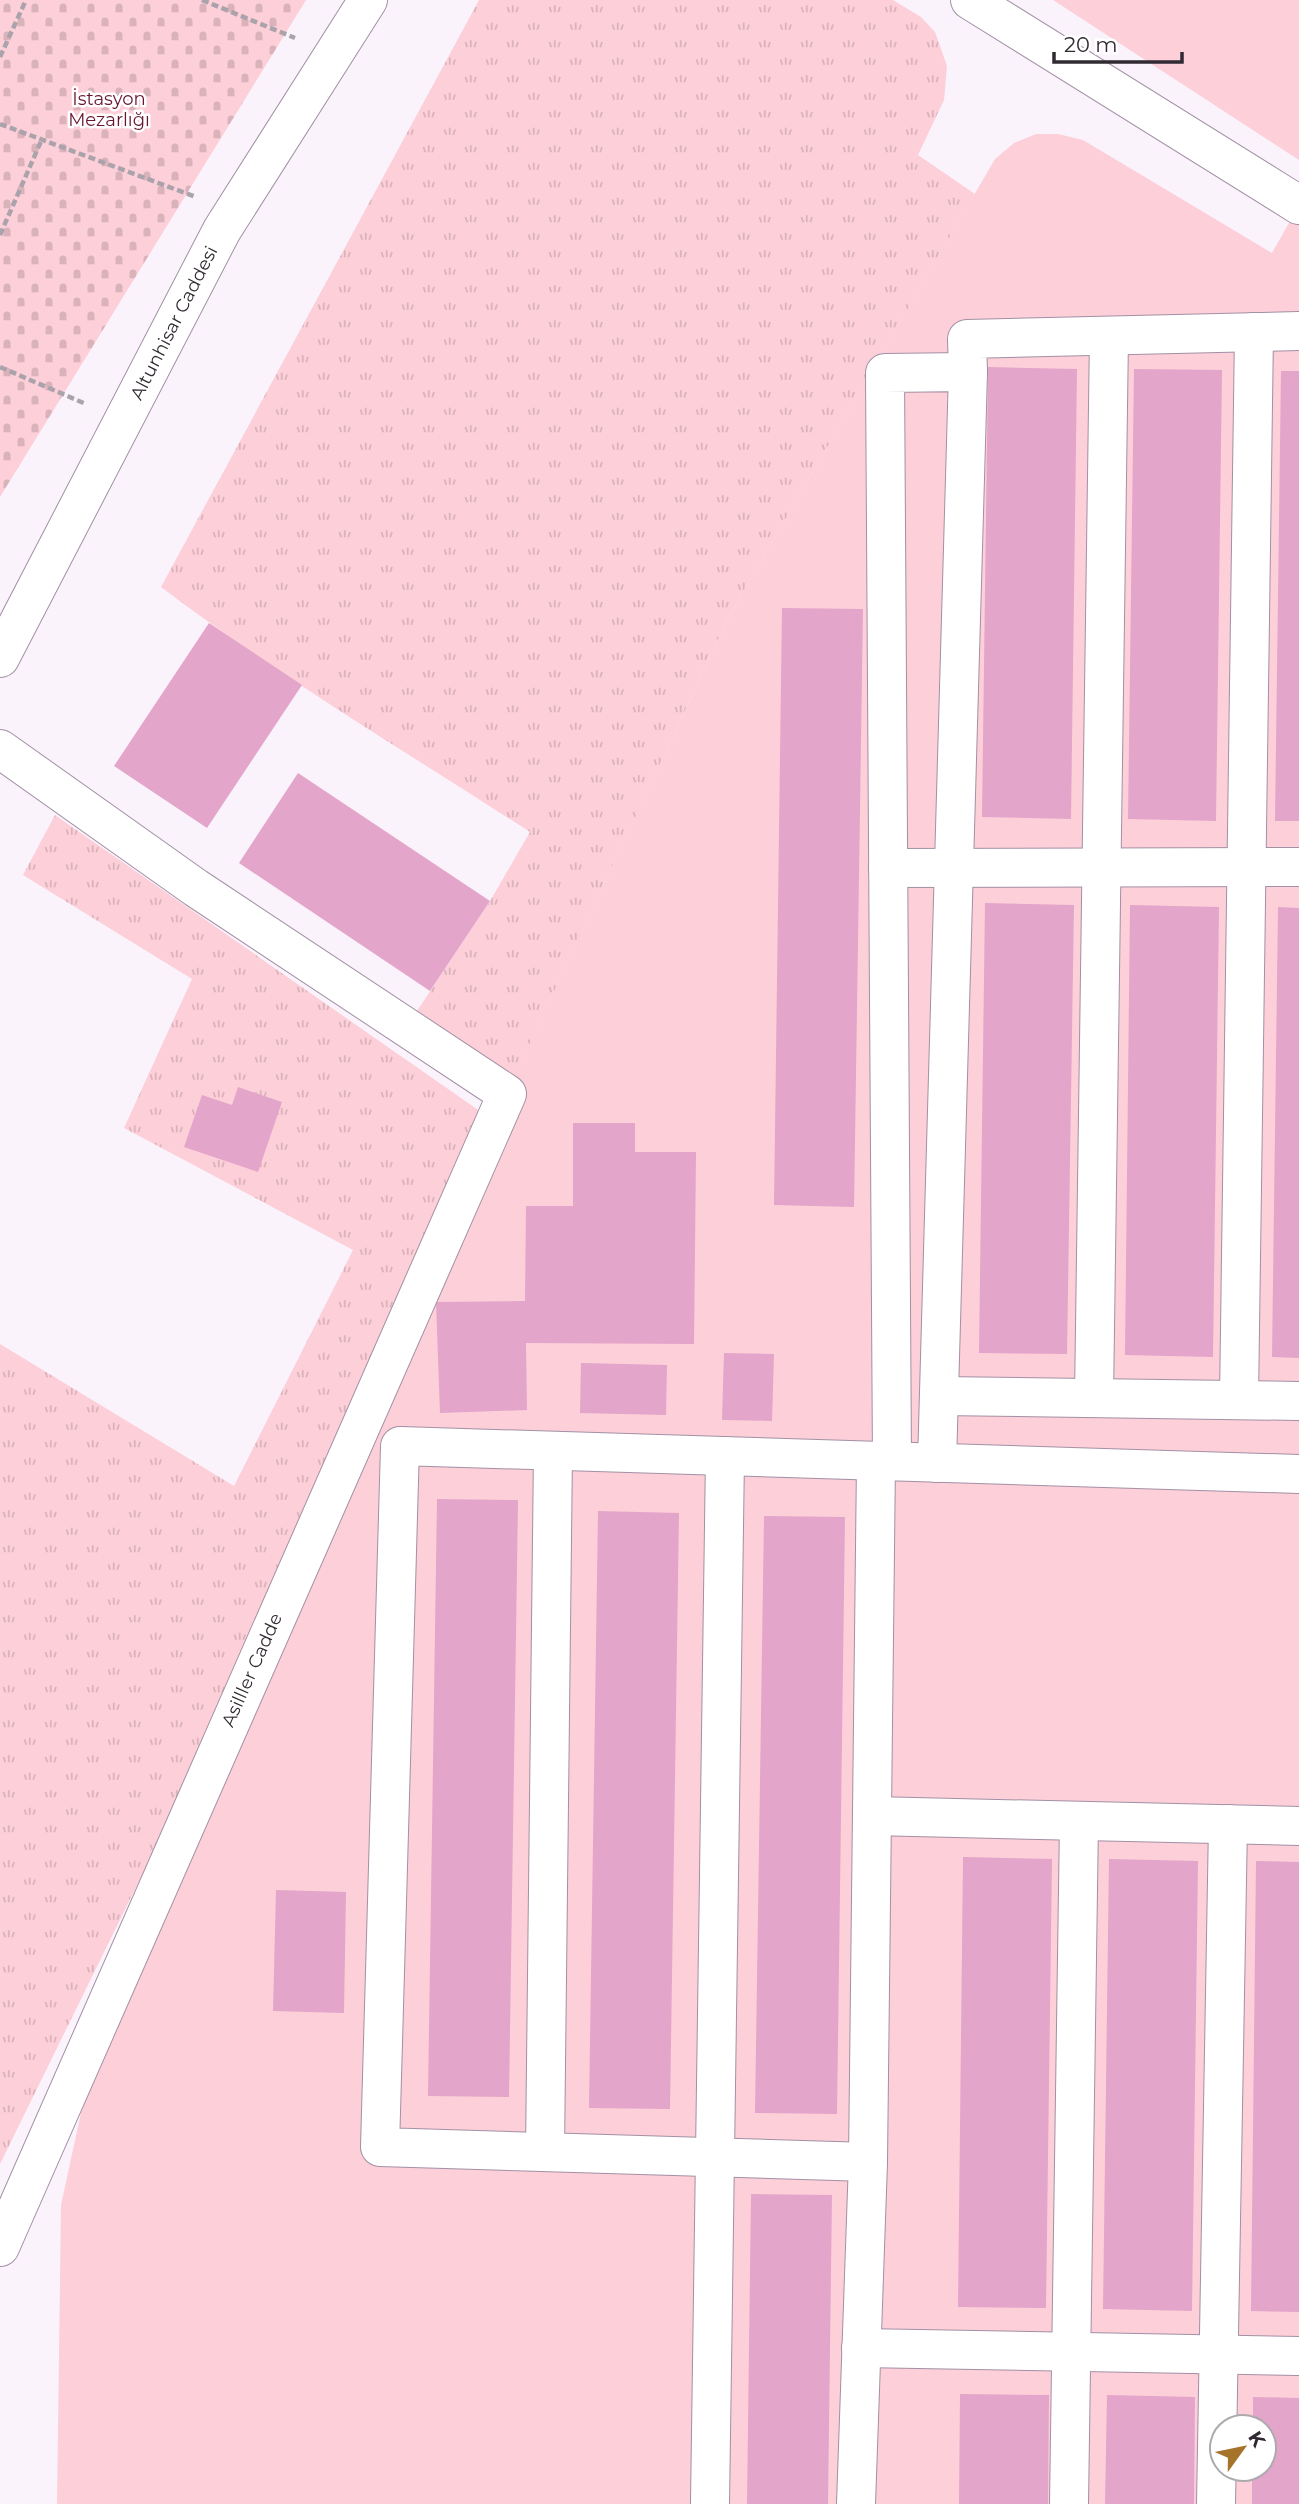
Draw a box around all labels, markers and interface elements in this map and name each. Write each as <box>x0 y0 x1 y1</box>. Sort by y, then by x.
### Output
scale bar <box>1054 21 1182 65</box>
text: 20 m <box>1064 32 1118 57</box>
park label: İstasyon Mezarlığı <box>68 88 150 131</box>
street label: Altunhisar Caddesi <box>126 242 222 404</box>
street label: Asilller Cadde <box>217 1610 287 1730</box>
north arrow <box>1208 2413 1278 2483</box>
text: K <box>1243 2427 1271 2452</box>

